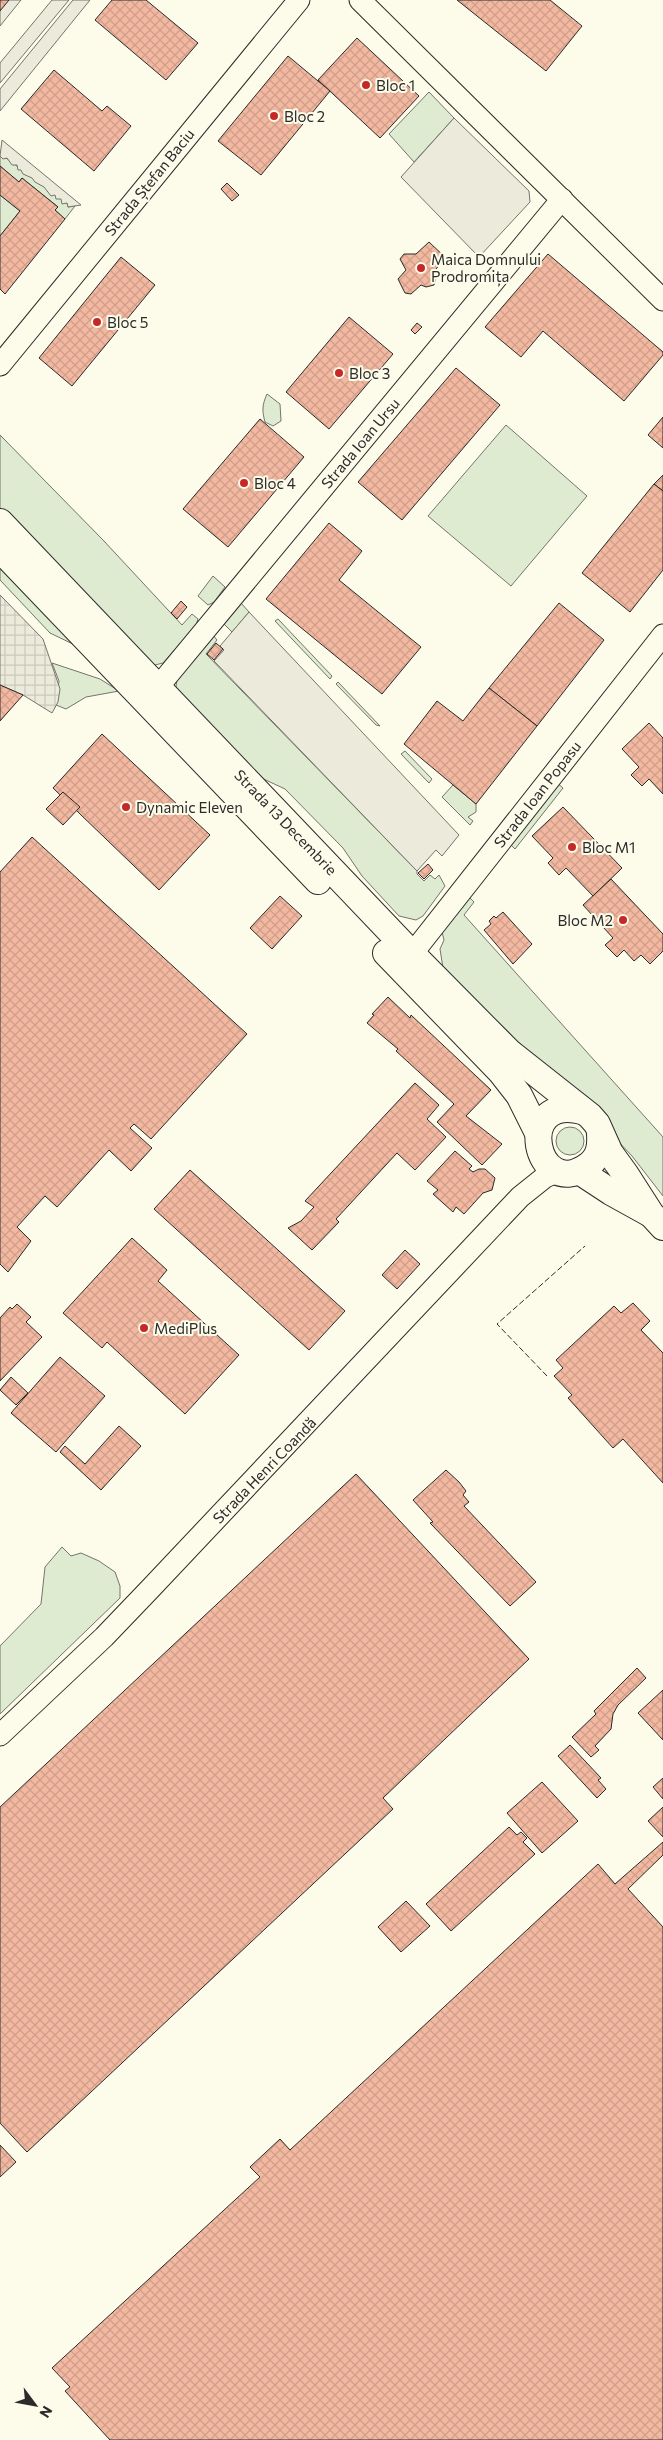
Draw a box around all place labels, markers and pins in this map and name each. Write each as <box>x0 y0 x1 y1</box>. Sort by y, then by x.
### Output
place label: Bloc 1 <box>376 76 415 94</box>
marker: Bloc 1 <box>360 79 372 91</box>
place label: Bloc 2 <box>284 107 325 125</box>
marker: Bloc 2 <box>268 110 280 122</box>
place label: Maica Domnului Prodromița <box>431 250 541 287</box>
marker: Maica Domnului Prodromița <box>415 262 427 274</box>
place label: Bloc 5 <box>107 313 148 331</box>
marker: Bloc 5 <box>91 316 103 328</box>
place label: Bloc 3 <box>349 364 390 382</box>
marker: Bloc 3 <box>333 367 345 379</box>
place label: Bloc 4 <box>254 474 296 492</box>
marker: Bloc 4 <box>238 477 250 489</box>
place label: Dynamic Eleven <box>136 798 243 816</box>
marker: Dynamic Eleven <box>120 801 132 813</box>
place label: Bloc M1 <box>582 838 636 856</box>
marker: Bloc M1 <box>566 841 578 853</box>
place label: Bloc M2 <box>558 911 613 929</box>
marker: Bloc M2 <box>617 914 629 926</box>
place label: MediPlus <box>154 1319 217 1337</box>
marker: MediPlus <box>138 1322 150 1334</box>

